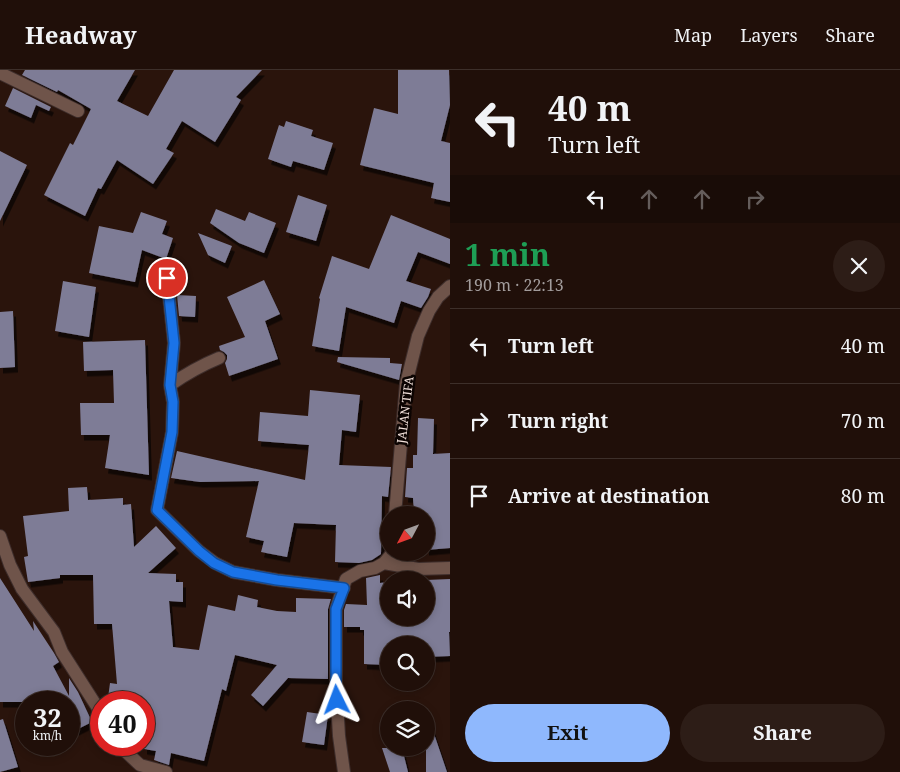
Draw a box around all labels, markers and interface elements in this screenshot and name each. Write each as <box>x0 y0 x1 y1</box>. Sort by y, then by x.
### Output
text: Headway <box>25 18 137 51</box>
text: Map <box>674 23 712 47</box>
text: Layers <box>740 23 798 47</box>
text: Share <box>826 23 875 47</box>
text: 40 m <box>548 84 631 131</box>
icon: left <box>465 90 530 155</box>
text: Turn left <box>548 129 640 159</box>
icon: left <box>582 185 610 213</box>
icon: ahead <box>635 185 663 213</box>
icon: ahead <box>688 185 716 213</box>
icon: right <box>741 185 769 213</box>
text: 1 min <box>465 234 550 275</box>
button: close <box>833 240 885 292</box>
pin <box>146 257 188 299</box>
icon: arrive <box>153 264 181 292</box>
text: 190 m · 22:13 <box>465 274 564 296</box>
icon: left <box>465 332 493 360</box>
text: Turn left <box>508 333 594 359</box>
text: 40 m <box>841 333 885 359</box>
street label: JALAN TIFA <box>392 375 418 445</box>
icon: right <box>465 407 493 435</box>
text: Turn right <box>508 408 608 434</box>
text: 70 m <box>841 408 885 434</box>
icon: arrive <box>465 482 493 510</box>
text: Arrive at destination <box>508 483 710 509</box>
text: 80 m <box>841 483 885 509</box>
north arrow <box>380 506 435 561</box>
map controls <box>380 506 435 756</box>
button: sound <box>380 571 435 626</box>
button: search <box>380 636 435 691</box>
position arrow <box>310 673 362 725</box>
speed limit sign: 40 <box>90 691 155 756</box>
text: 32 <box>33 700 62 734</box>
button: layers <box>380 701 435 756</box>
button: Exit <box>465 704 670 762</box>
button: Share <box>680 704 885 762</box>
text: km/h <box>33 727 62 744</box>

